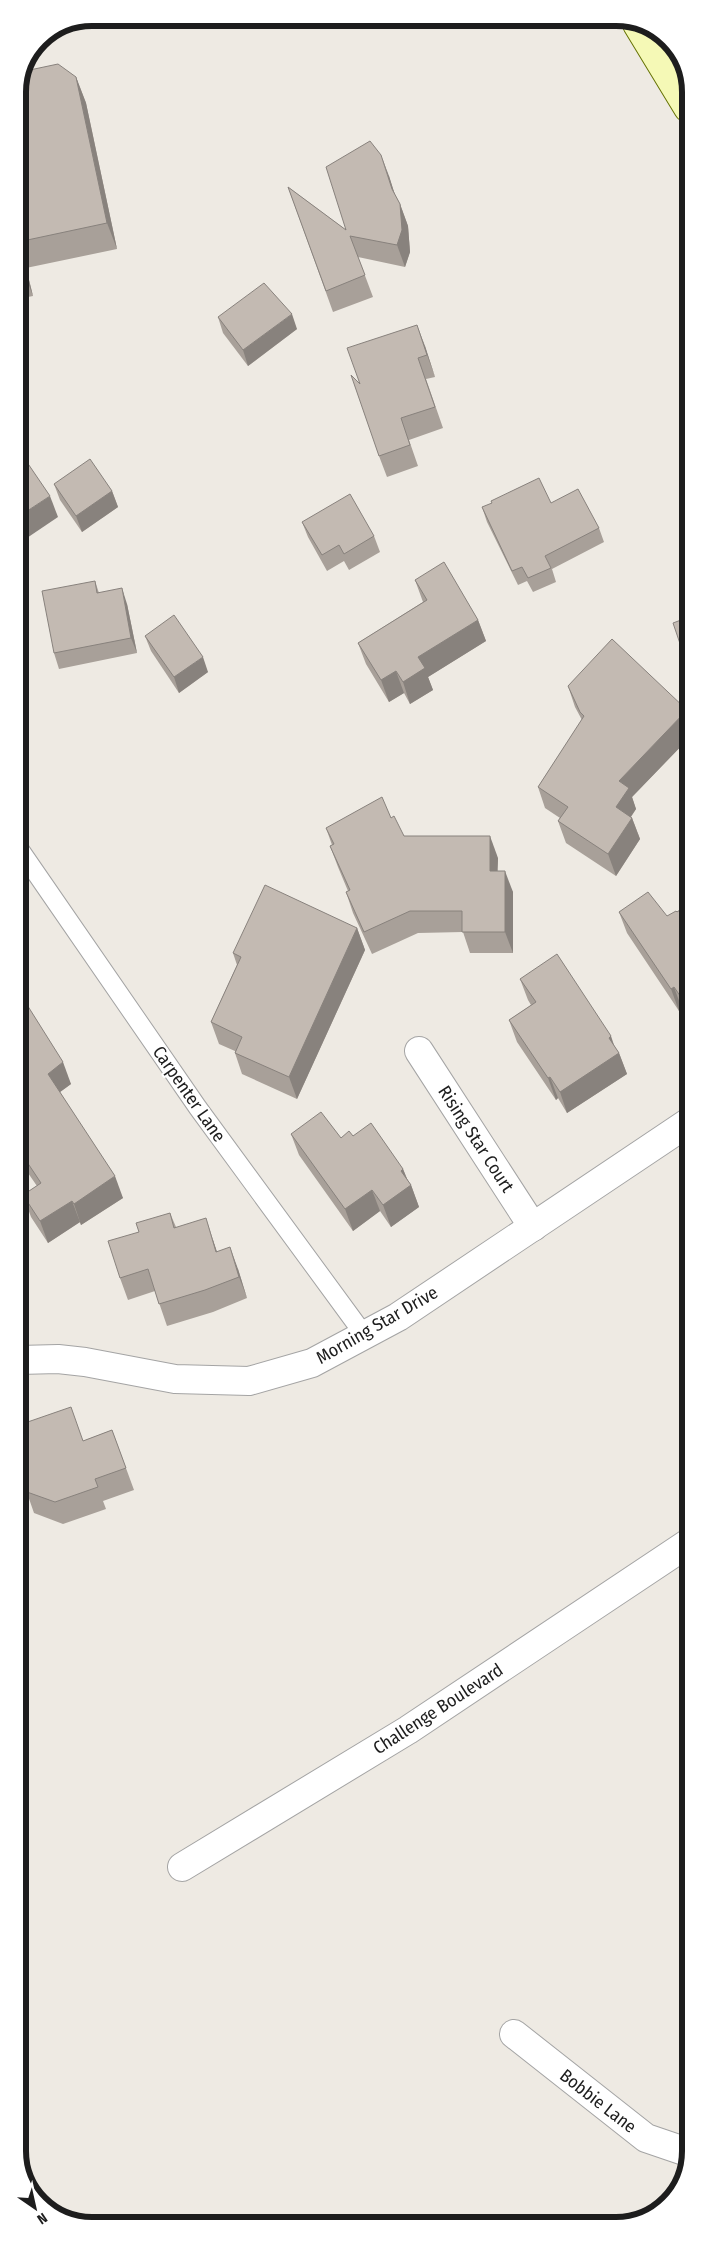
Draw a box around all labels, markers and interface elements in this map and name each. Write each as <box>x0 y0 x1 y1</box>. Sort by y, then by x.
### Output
street label: Carpenter Lane <box>148 1042 230 1146</box>
street label: Rising Star Court <box>433 1082 519 1196</box>
street label: Morning Star Drive <box>312 1281 442 1369</box>
street label: Challenge Boulevard <box>369 1659 507 1759</box>
street label: Bobbie Lane <box>555 2064 641 2138</box>
north arrow <box>10 2183 60 2233</box>
text: N <box>34 2209 50 2228</box>

